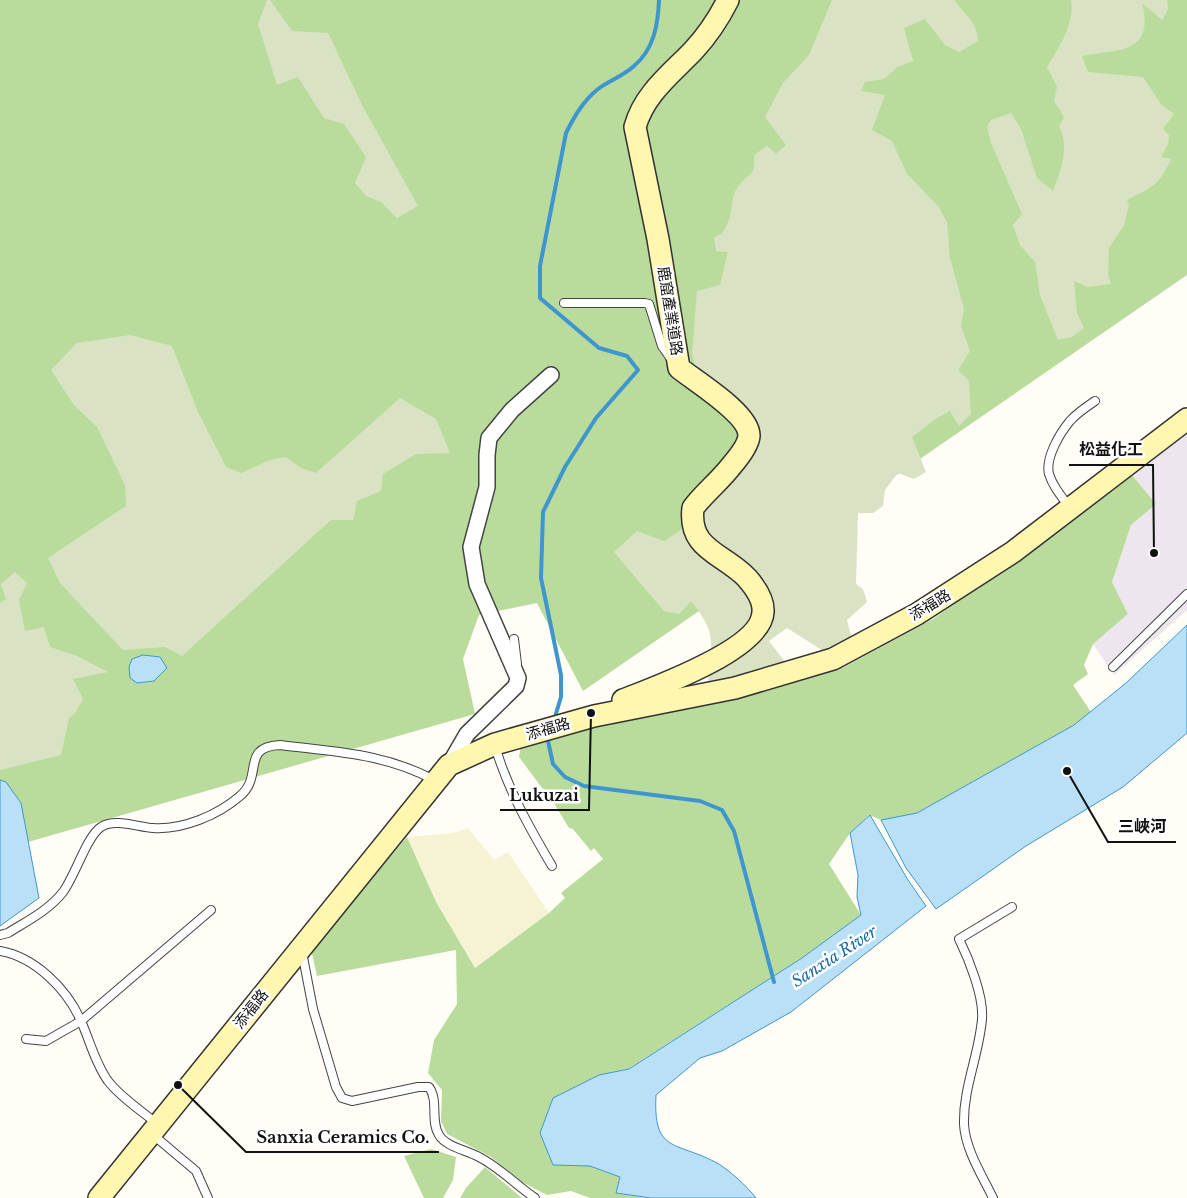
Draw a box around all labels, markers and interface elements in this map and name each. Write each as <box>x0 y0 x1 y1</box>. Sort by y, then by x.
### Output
street label: 鹿窟產業道路 <box>654 265 687 357</box>
callout: 松益化工 <box>1069 434 1153 465</box>
text: 松益化工 <box>1079 439 1143 459</box>
street label: 添福路 <box>906 585 954 624</box>
street label: 添福路 <box>524 713 572 744</box>
callout: Lukuzai <box>500 779 589 810</box>
text: Lukuzai <box>509 785 579 805</box>
callout: 三峽河 <box>1108 811 1176 842</box>
text: 三峽河 <box>1118 816 1166 836</box>
water label: Sanxia River <box>788 921 881 991</box>
street label: 添福路 <box>229 985 272 1032</box>
callout: Sanxia Ceramics Co. <box>246 1121 439 1152</box>
text: Sanxia Ceramics Co. <box>257 1127 429 1147</box>

